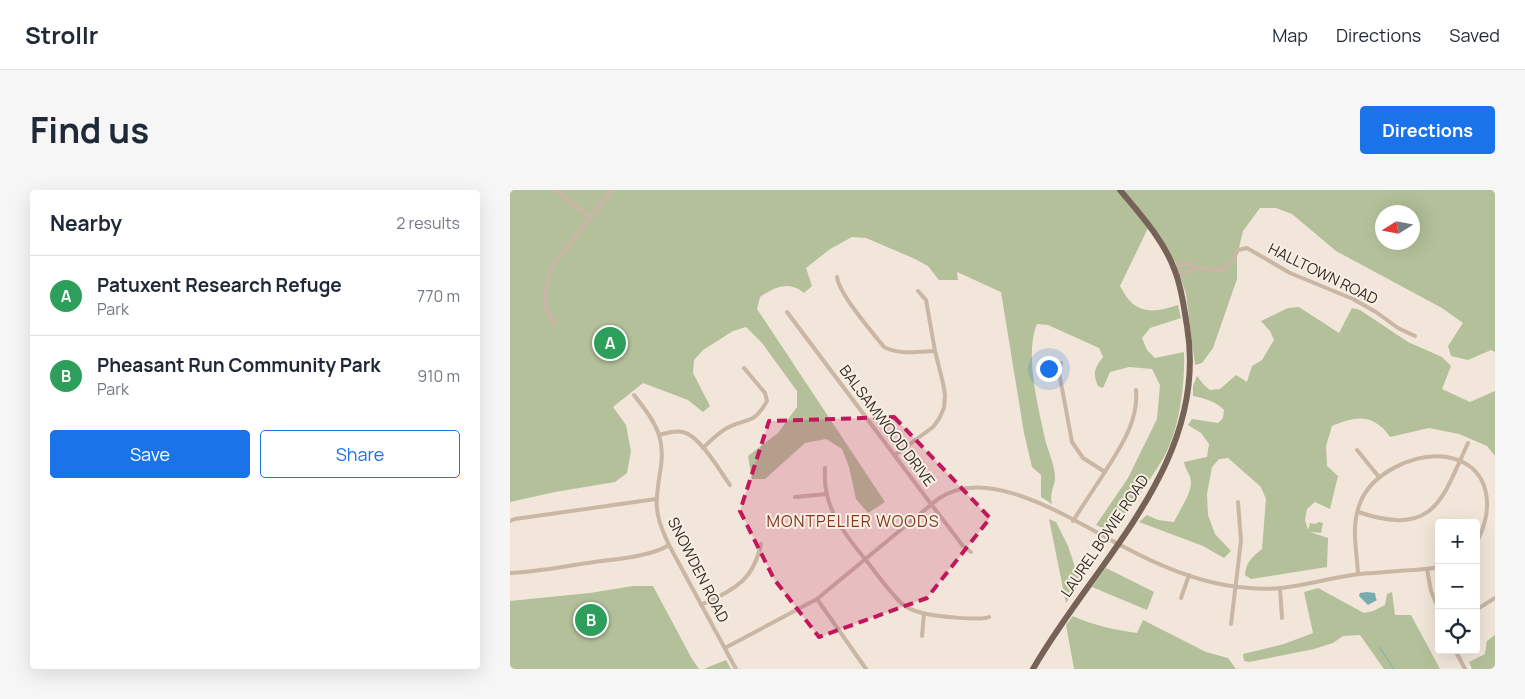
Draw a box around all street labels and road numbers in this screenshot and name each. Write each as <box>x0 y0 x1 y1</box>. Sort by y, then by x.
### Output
street label: HALLTOWN ROAD <box>1265 238 1382 309</box>
street label: BALSAMWOOD DRIVE <box>835 361 940 491</box>
street label: LAUREL BOWIE ROAD <box>1056 470 1153 601</box>
street label: SNOWDEN ROAD <box>663 514 734 626</box>

